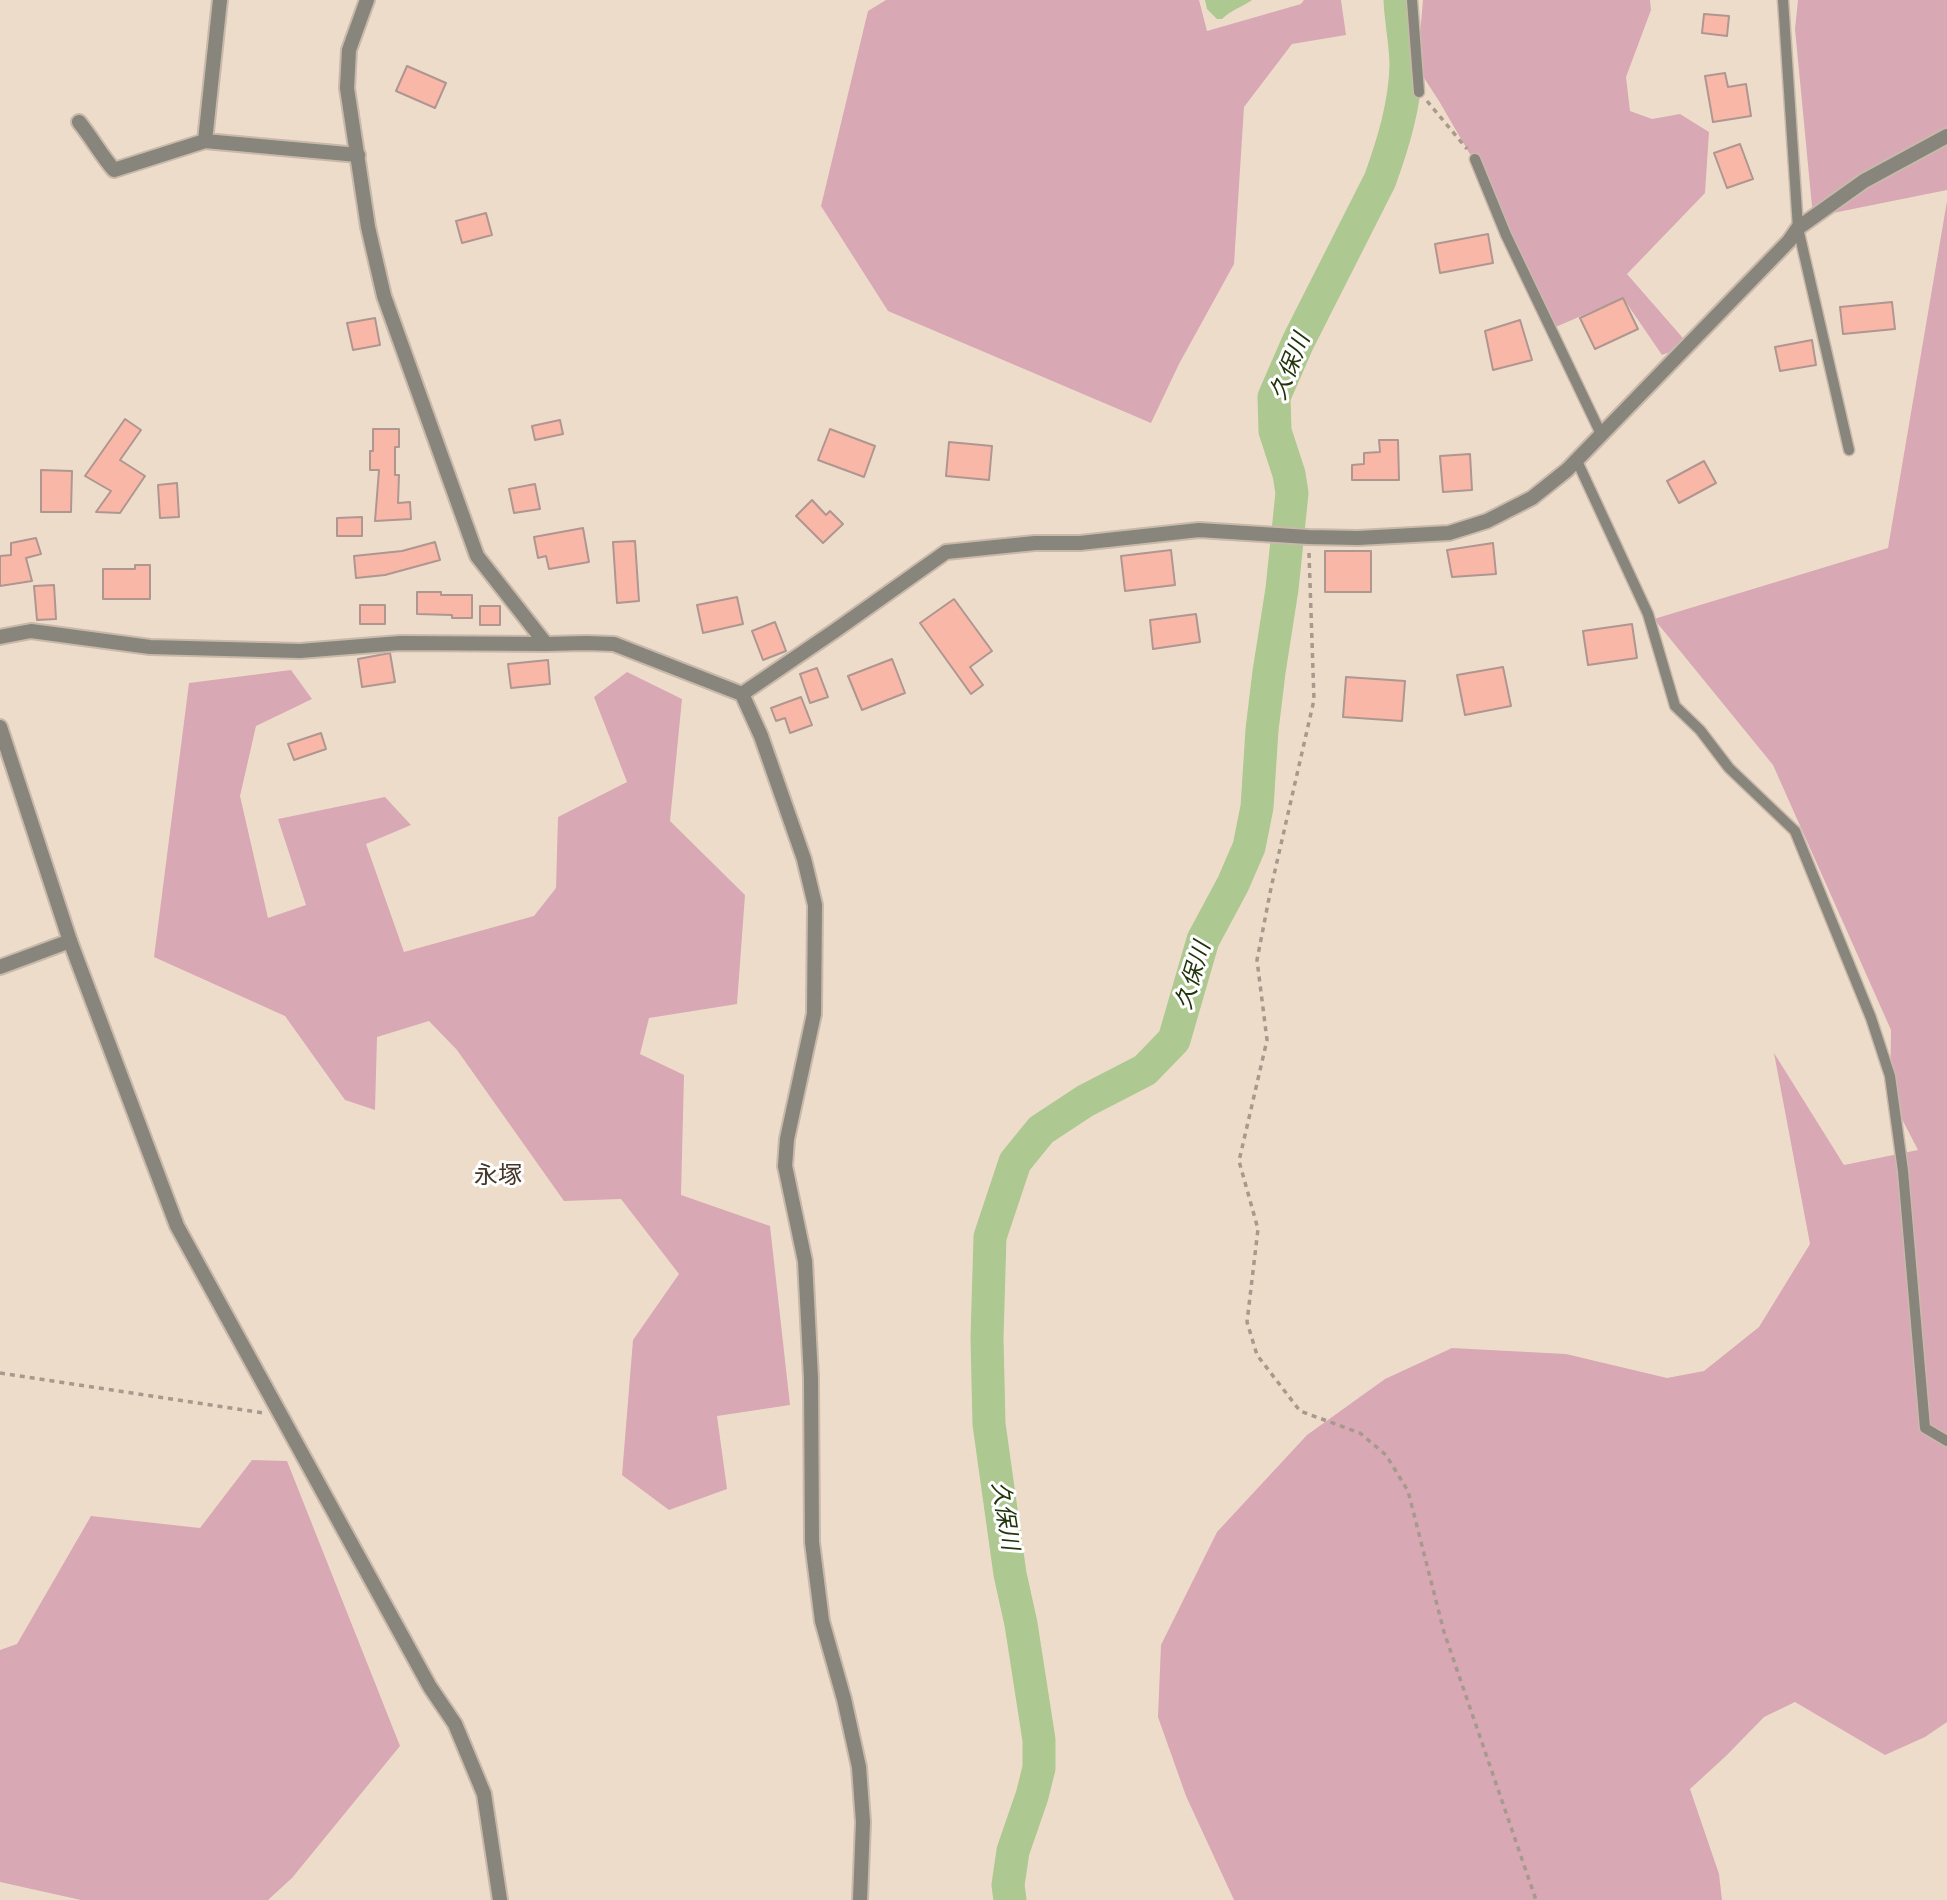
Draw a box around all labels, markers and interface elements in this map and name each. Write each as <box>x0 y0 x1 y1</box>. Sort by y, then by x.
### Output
water label: 久保川 <box>1265 330 1317 404</box>
water label: 久保川 <box>1171 939 1217 1013</box>
district label: 永塚 <box>474 1162 522 1190</box>
water label: 久保川 <box>985 1480 1023 1552</box>

